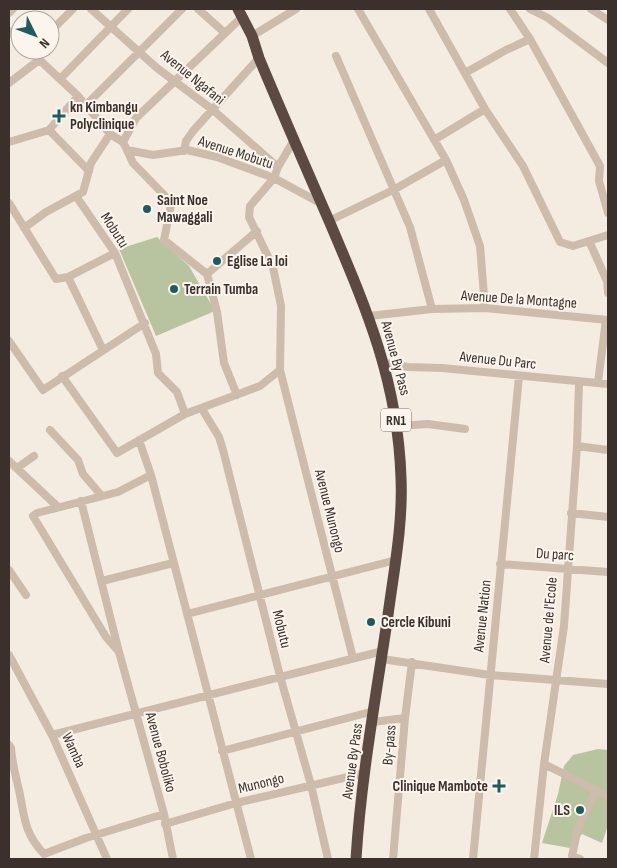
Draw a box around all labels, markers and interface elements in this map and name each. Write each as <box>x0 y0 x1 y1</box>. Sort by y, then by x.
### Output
north arrow <box>10 10 60 60</box>
text: N <box>35 35 53 52</box>
street label: Avenue Ngafani <box>156 45 229 109</box>
place label: kn Kimbangu Polyclinique <box>70 98 138 134</box>
marker: kn Kimbangu Polyclinique <box>52 109 66 123</box>
street label: Avenue Mobutu <box>195 131 276 173</box>
place label: Saint Noe Mawaggali <box>157 191 213 227</box>
marker: Saint Noe Mawaggali <box>141 203 153 215</box>
street label: Mobutu <box>96 209 133 252</box>
place label: Eglise La loi <box>227 252 288 271</box>
marker: Eglise La loi <box>211 255 223 267</box>
place label: Terrain Tumba <box>184 280 258 299</box>
marker: Terrain Tumba <box>168 283 180 295</box>
street label: Avenue De la Montagne <box>459 286 578 313</box>
street label: Avenue By Pass <box>376 318 415 397</box>
street label: Avenue Du Parc <box>458 347 537 374</box>
road number: RN1 <box>381 408 411 432</box>
street label: Avenue Munongo <box>310 466 349 555</box>
street label: Du parc <box>535 544 575 565</box>
street label: Avenue de l'Ecole <box>535 576 562 665</box>
street label: Avenue Nation <box>469 579 496 654</box>
street label: Mobutu <box>268 608 295 650</box>
place label: Cercle Kibuni <box>381 613 451 632</box>
marker: Cercle Kibuni <box>365 616 377 628</box>
street label: Avenue Boboliko <box>140 709 180 794</box>
street label: Avenue By Pass <box>338 722 367 801</box>
street label: By-pass <box>378 724 401 766</box>
street label: Wamba <box>57 730 90 771</box>
street label: Munongo <box>236 769 286 798</box>
place label: Clinique Mambote <box>393 777 488 796</box>
marker: Clinique Mambote <box>492 779 506 793</box>
place label: ILS <box>554 801 570 820</box>
marker: ILS <box>574 804 586 816</box>

